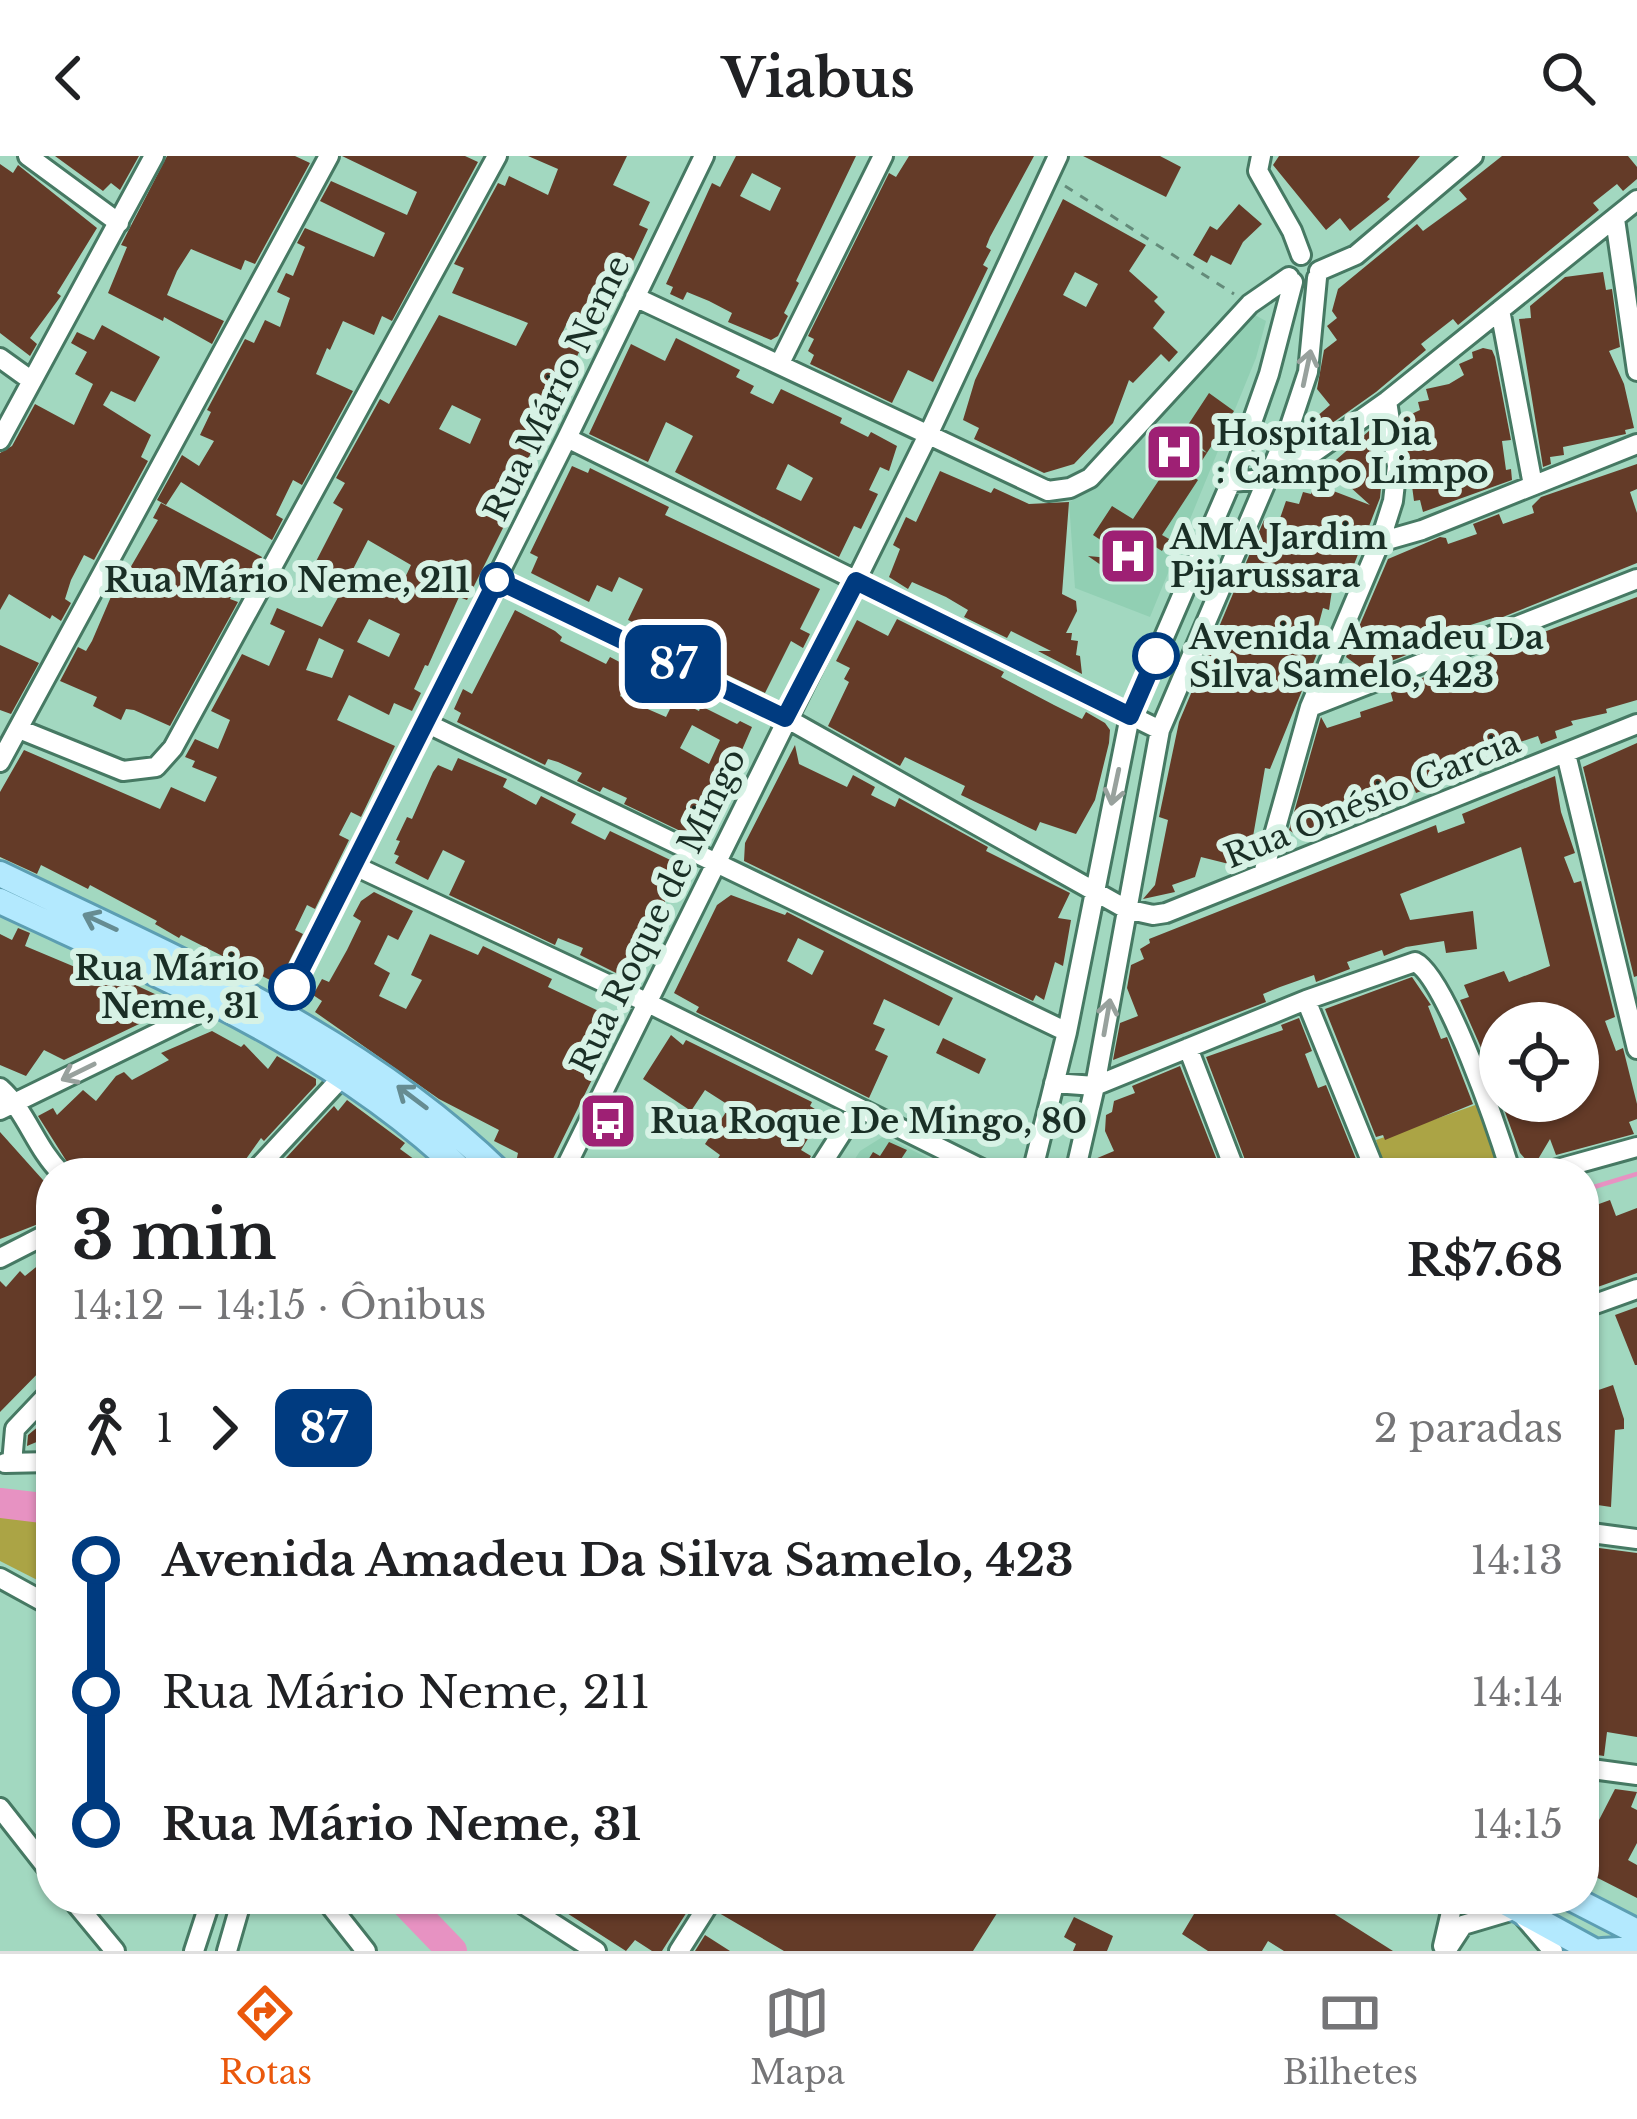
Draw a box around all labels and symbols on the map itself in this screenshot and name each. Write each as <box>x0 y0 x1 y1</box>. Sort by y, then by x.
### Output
street label: Rua Mário Neme <box>475 249 639 527</box>
one-way arrow <box>1297 349 1319 388</box>
place label: Hospital Dia : Campo Limpo <box>1216 413 1488 492</box>
hospital icon: Hospital Dia : Campo Limpo <box>1143 421 1205 483</box>
place label: AMA Jardim Pijarussara <box>1169 517 1388 596</box>
hospital icon: AMA Jardim Pijarussara <box>1097 525 1159 587</box>
place label: Rua Mário Neme, 211 <box>104 560 470 601</box>
marker: Rua Mário Neme, 211 <box>481 564 513 596</box>
place label: Avenida Amadeu Da Silva Samelo, 423 <box>1188 617 1544 696</box>
line badge: 87 <box>619 625 727 703</box>
marker: Avenida Amadeu Da Silva Samelo, 423 <box>1134 634 1178 678</box>
street label: Rua Onésio Garcia <box>1218 721 1526 877</box>
street label: Rua Roque de Mingo <box>561 742 755 1080</box>
one-way arrow <box>1103 768 1126 806</box>
one-way arrow <box>83 910 119 932</box>
place label: Rua Mário Neme, 31 <box>74 948 259 1027</box>
marker: Rua Mário Neme, 31 <box>270 965 314 1009</box>
one-way arrow <box>1097 999 1120 1038</box>
one-way arrow <box>61 1062 97 1084</box>
one-way arrow <box>396 1084 428 1110</box>
bus stop icon: Rua Roque De Mingo, 80 <box>577 1090 639 1152</box>
place label: Rua Roque De Mingo, 80 <box>650 1101 1087 1142</box>

